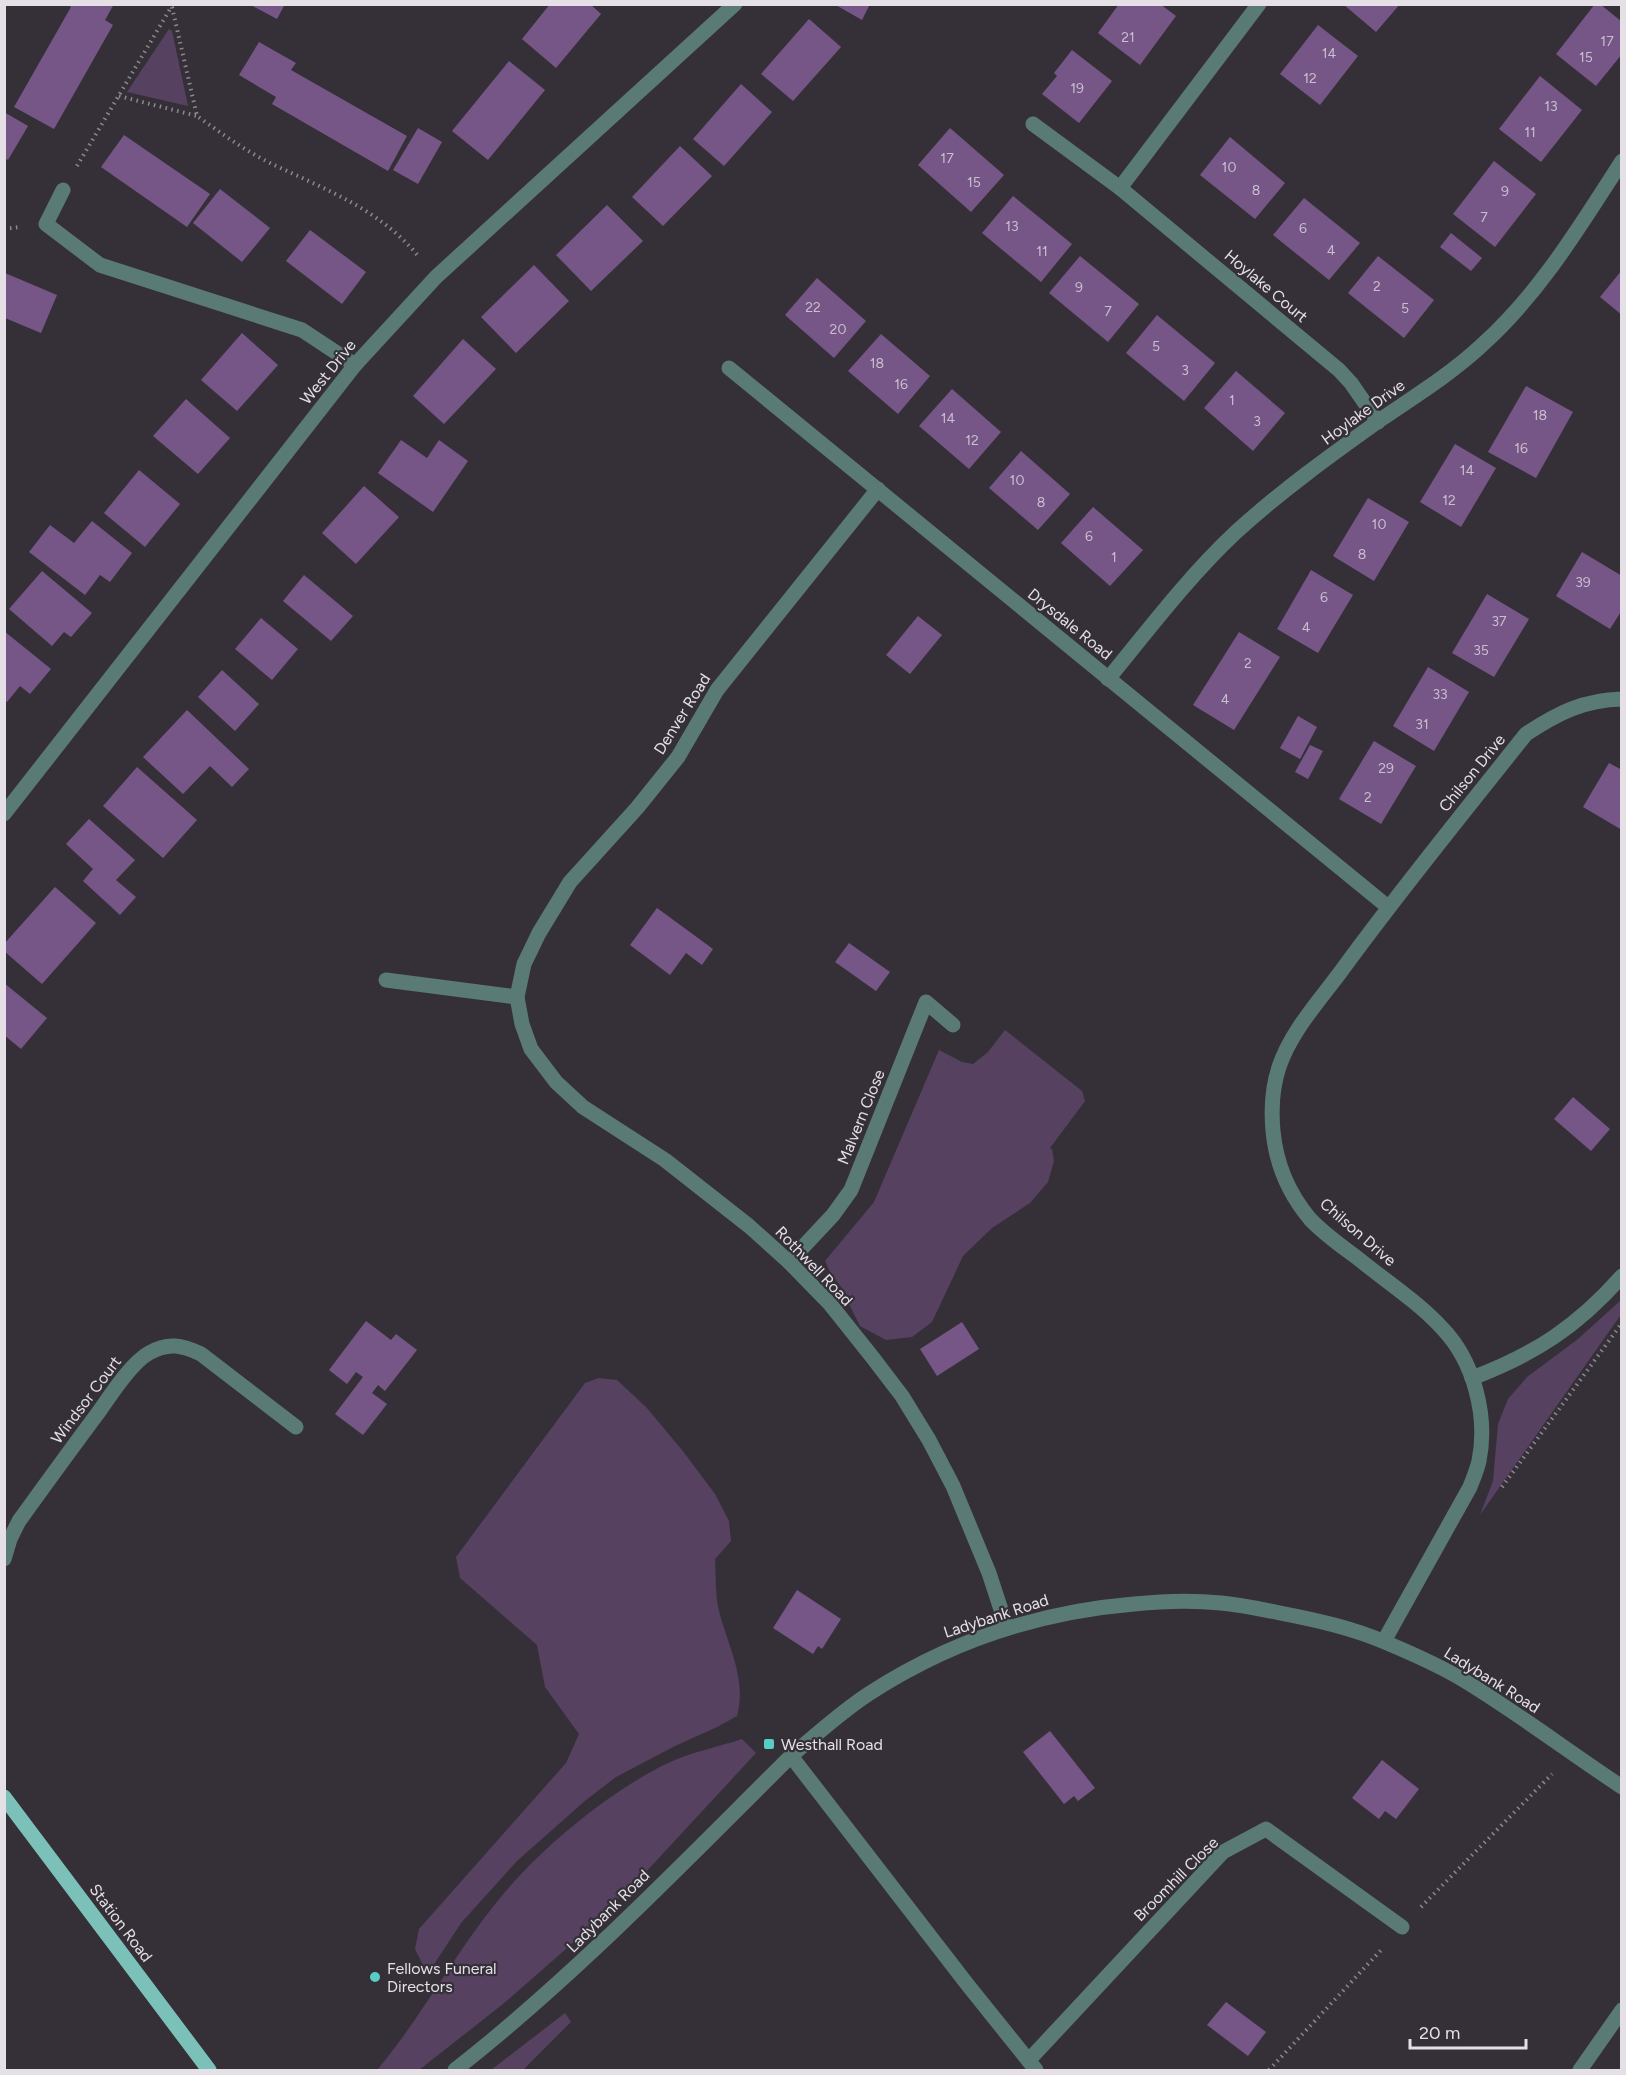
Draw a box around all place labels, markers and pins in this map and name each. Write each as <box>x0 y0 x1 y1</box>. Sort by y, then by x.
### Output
place label: Westhall Road <box>781 1735 883 1754</box>
marker: Westhall Road <box>762 1737 776 1751</box>
place label: Fellows Funeral Directors <box>387 1959 497 1996</box>
marker: Fellows Funeral Directors <box>368 1970 382 1984</box>

